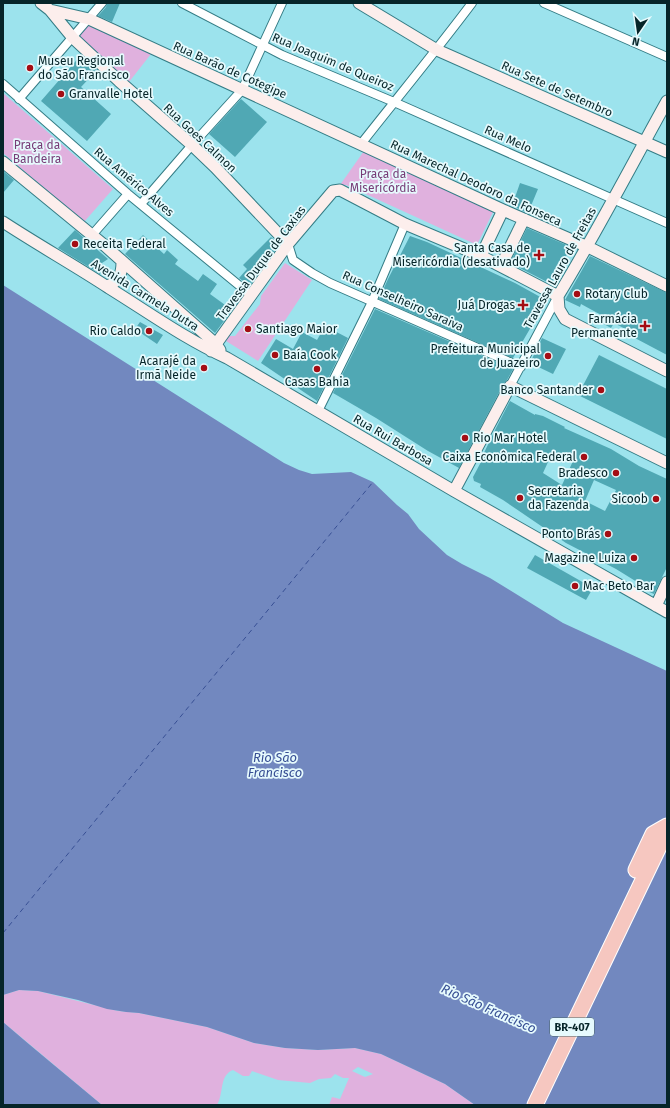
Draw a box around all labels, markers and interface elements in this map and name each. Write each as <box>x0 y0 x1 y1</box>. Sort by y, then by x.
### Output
north arrow <box>618 12 658 52</box>
street label: Rua Joaquim de Queiroz <box>270 30 396 94</box>
text: N <box>631 34 641 48</box>
street label: Rua Barão de Cotegipe <box>171 39 289 101</box>
place label: Museu Regional do São Francisco <box>38 54 129 82</box>
street label: Rua Sete de Setembro <box>499 58 615 120</box>
marker: Museu Regional do São Francisco <box>25 63 35 73</box>
place label: Granvalle Hotel <box>69 87 153 101</box>
marker: Granvalle Hotel <box>56 89 66 99</box>
street label: Rua Goes Calmon <box>161 101 239 175</box>
street label: Rua Melo <box>482 122 534 156</box>
street label: Rua Marechal Deodoro da Fonseca <box>388 137 564 229</box>
park label: Praça da Bandeira <box>13 138 61 166</box>
street label: Rua Américo Alves <box>91 145 177 220</box>
park label: Praça da Misericórdia <box>350 167 416 195</box>
street label: Travessa Duque de Caxias <box>213 203 309 323</box>
street label: Travessa Lauro de Freitas <box>521 205 599 331</box>
place label: Receita Federal <box>83 237 166 251</box>
marker: Receita Federal <box>70 239 80 249</box>
place label: Santa Casa de Misericórdia (desativado) <box>392 241 530 269</box>
marker: Santa Casa de Misericórdia (desativado) <box>533 249 545 261</box>
street label: Avenida Carmela Dutra <box>89 256 201 334</box>
street label: Rua Conselheiro Saraiva <box>340 268 466 334</box>
place label: Rotary Club <box>585 287 648 301</box>
marker: Rotary Club <box>572 289 582 299</box>
place label: Juá Drogas <box>458 298 515 312</box>
marker: Juá Drogas <box>518 300 528 310</box>
place label: Farmácia Permanente <box>571 312 637 340</box>
marker: Farmácia Permanente <box>640 321 650 331</box>
place label: Santiago Maior <box>256 322 338 336</box>
place label: Rio Caldo <box>90 324 141 338</box>
marker: Santiago Maior <box>243 324 253 334</box>
marker: Rio Caldo <box>144 326 154 336</box>
place label: Prefeitura Municipal de Juazeiro <box>431 342 540 370</box>
place label: Baía Cook <box>283 348 337 362</box>
marker: Baía Cook <box>270 350 280 360</box>
marker: Prefeitura Municipal de Juazeiro <box>543 351 553 361</box>
place label: Acarajé da Irmã Neide <box>136 354 196 382</box>
marker: Acarajé da Irmã Neide <box>199 363 209 373</box>
marker: Casas Bahia <box>312 364 322 374</box>
place label: Casas Bahia <box>285 375 349 389</box>
place label: Banco Santander <box>500 383 593 397</box>
marker: Banco Santander <box>596 385 606 395</box>
street label: Rua Rui Barbosa <box>351 412 435 468</box>
place label: Rio Mar Hotel <box>473 431 547 445</box>
marker: Rio Mar Hotel <box>460 433 470 443</box>
place label: Caixa Econômica Federal <box>443 450 576 464</box>
marker: Caixa Econômica Federal <box>579 452 589 462</box>
place label: Bradesco <box>558 466 608 480</box>
marker: Bradesco <box>611 468 621 478</box>
place label: Secretaria da Fazenda <box>528 484 589 512</box>
place label: Sicoob <box>611 492 648 506</box>
marker: Secretaria da Fazenda <box>515 493 525 503</box>
marker: Sicoob <box>651 494 661 504</box>
place label: Ponto Brás <box>541 527 600 541</box>
marker: Ponto Brás <box>603 529 613 539</box>
place label: Magazine Luiza <box>545 551 626 565</box>
marker: Magazine Luiza <box>629 553 639 563</box>
place label: Mac Beto Bar <box>583 579 655 593</box>
marker: Mac Beto Bar <box>570 581 580 591</box>
water label: Rio São Francisco <box>248 750 302 780</box>
water label: Rio São Francisco <box>439 981 538 1036</box>
road number: BR-407 <box>550 1018 594 1036</box>

